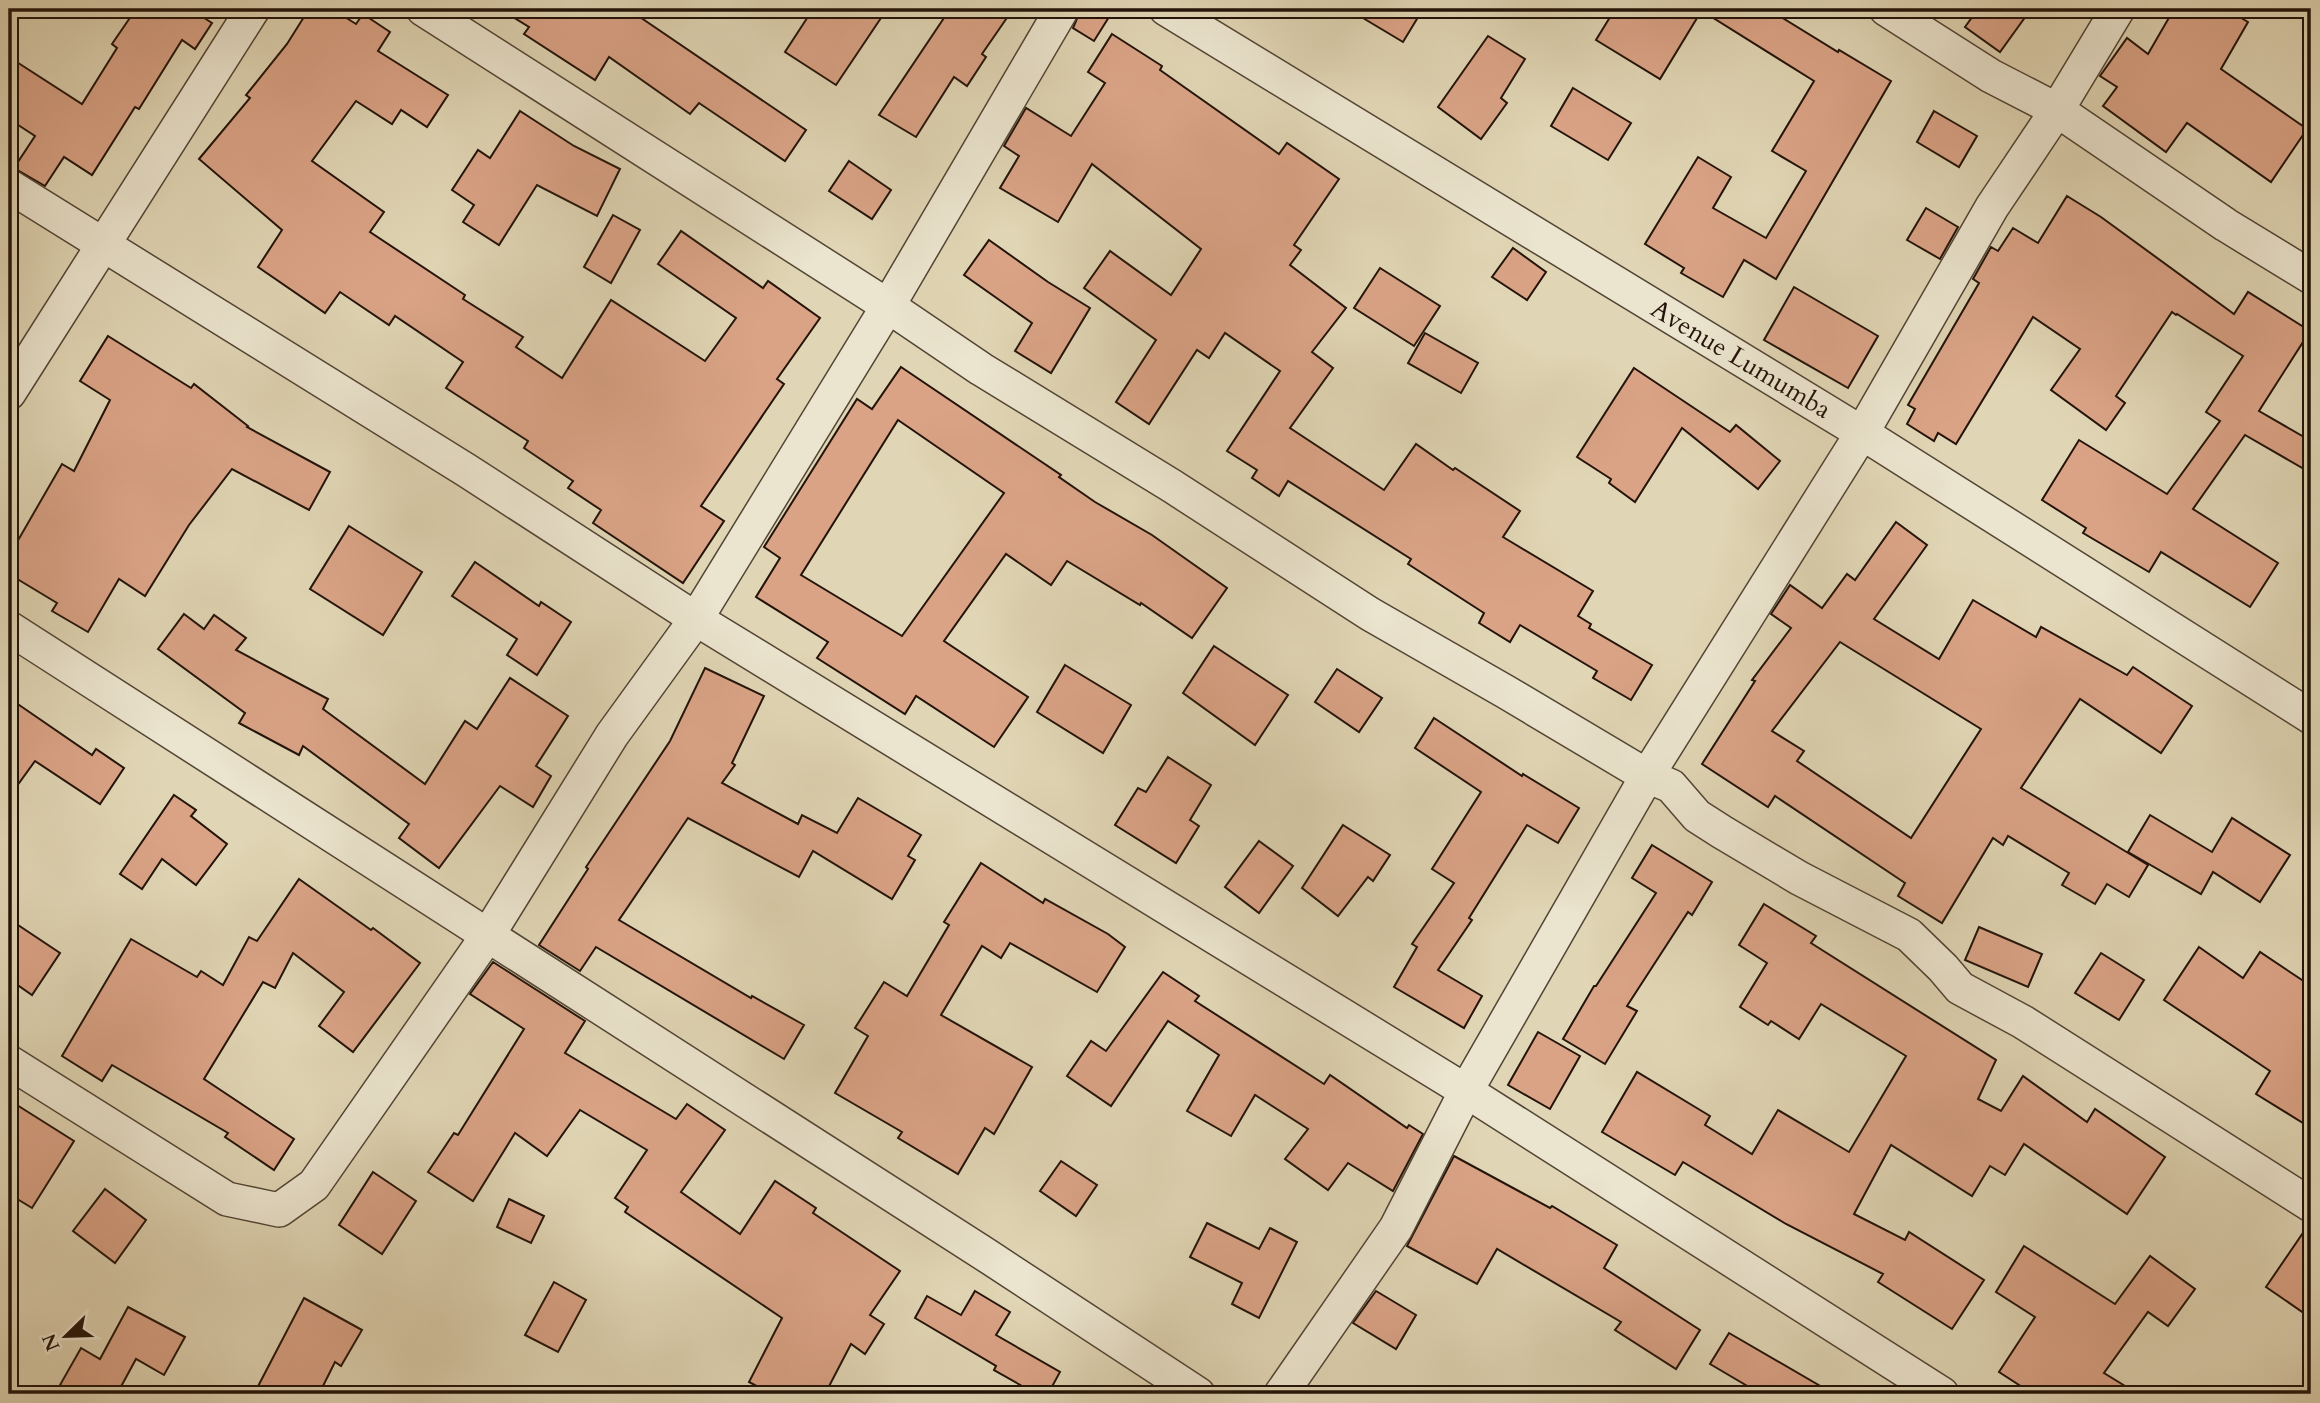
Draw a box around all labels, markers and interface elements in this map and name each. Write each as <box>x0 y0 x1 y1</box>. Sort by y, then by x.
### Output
street label: Avenue Lumumba <box>1644 291 1838 427</box>
north arrow <box>32 1302 102 1372</box>
text: N <box>36 1329 66 1355</box>

